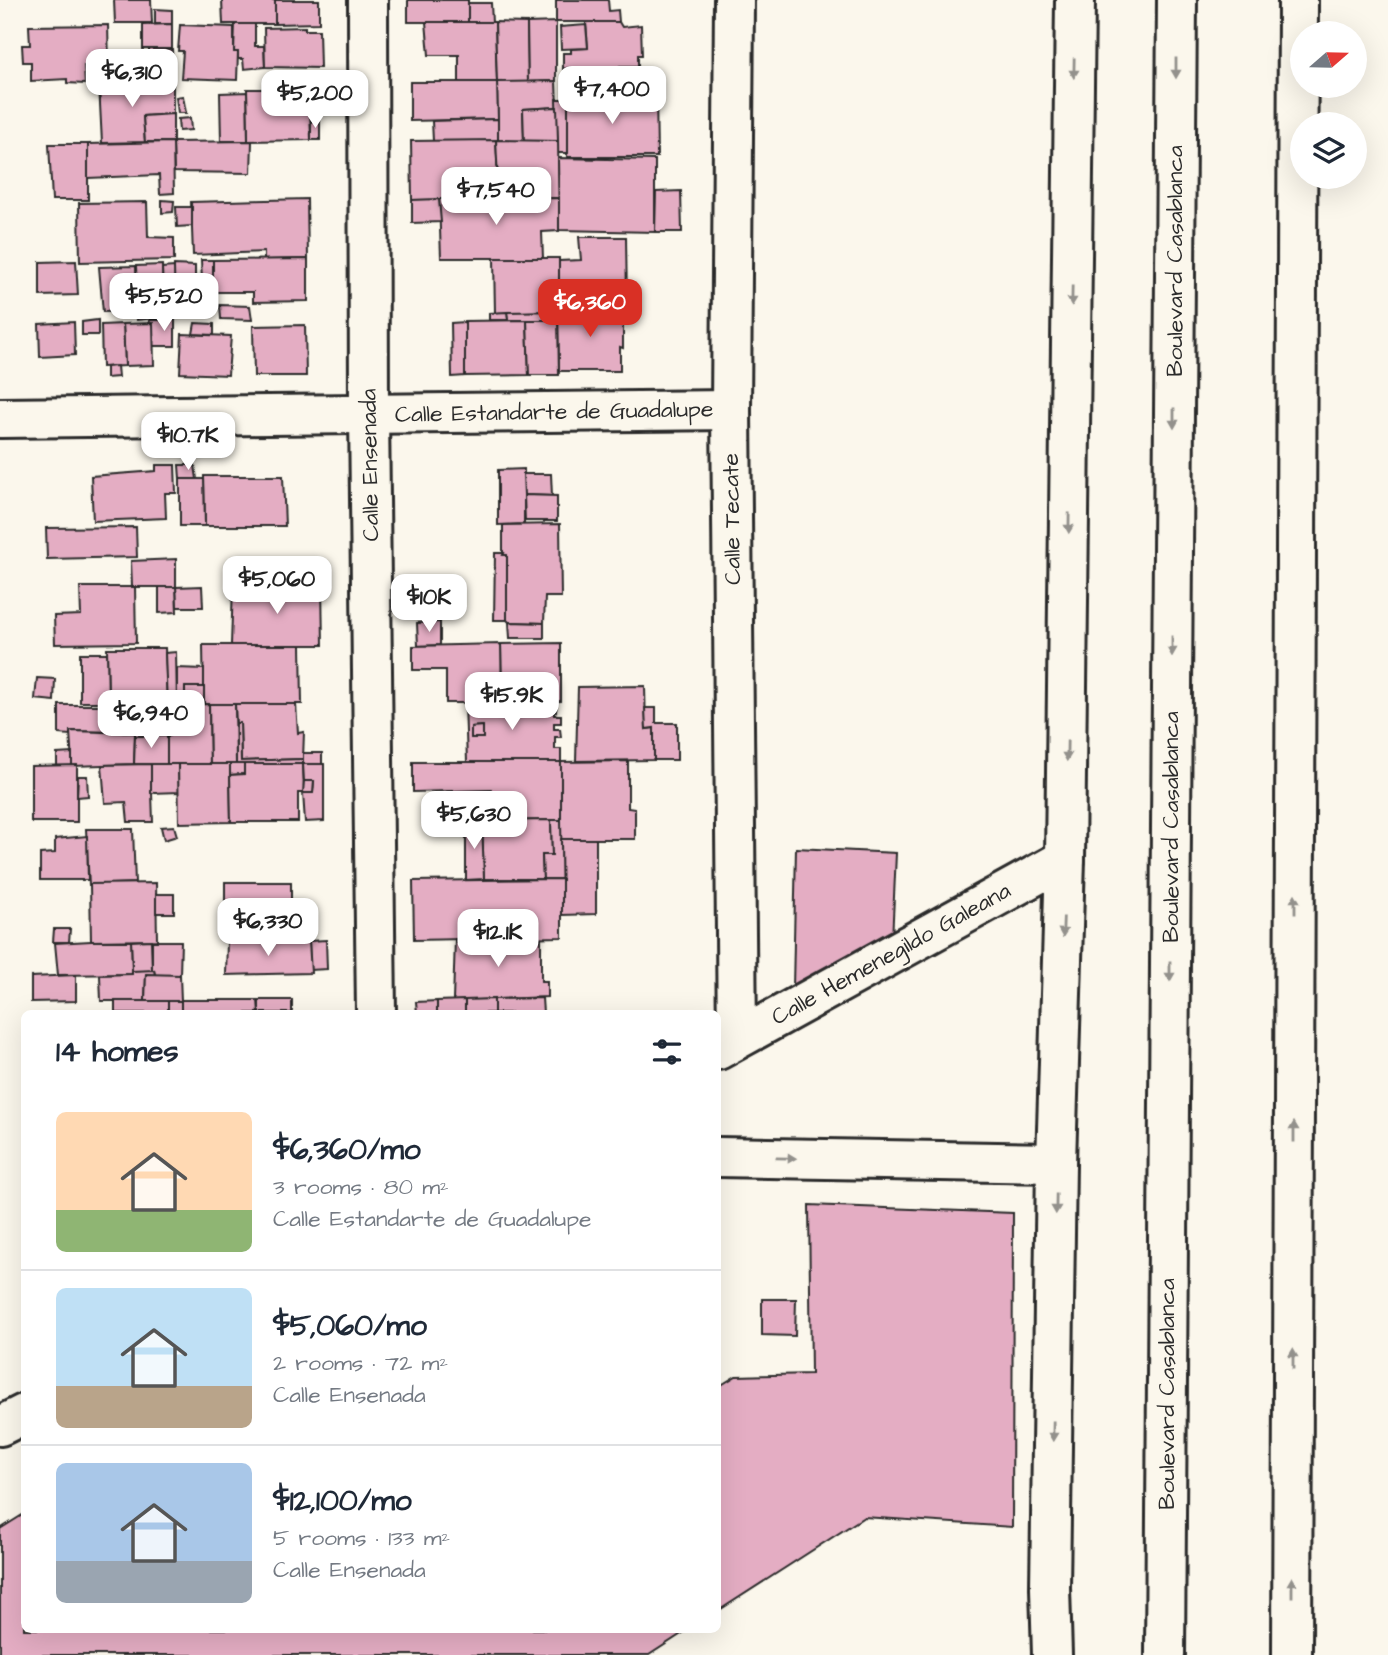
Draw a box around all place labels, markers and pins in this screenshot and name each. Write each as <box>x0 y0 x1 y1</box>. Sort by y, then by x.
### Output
pin: $6,310 <box>75 50 189 109</box>
pin: $7,400 <box>555 66 669 126</box>
pin: $5,200 <box>258 71 372 130</box>
pin: $7,540 <box>439 168 553 227</box>
pin: $5,520 <box>107 274 221 333</box>
pin: $6,360 <box>533 280 647 339</box>
pin: $10.7K <box>131 412 245 472</box>
pin: $5,060 <box>220 556 334 616</box>
pin: $10K <box>388 574 470 634</box>
pin: $15.9K <box>455 672 569 732</box>
pin: $6,940 <box>94 690 208 750</box>
pin: $5,630 <box>417 792 531 851</box>
pin: $6,330 <box>211 898 325 958</box>
pin: $12.1K <box>441 909 555 969</box>

